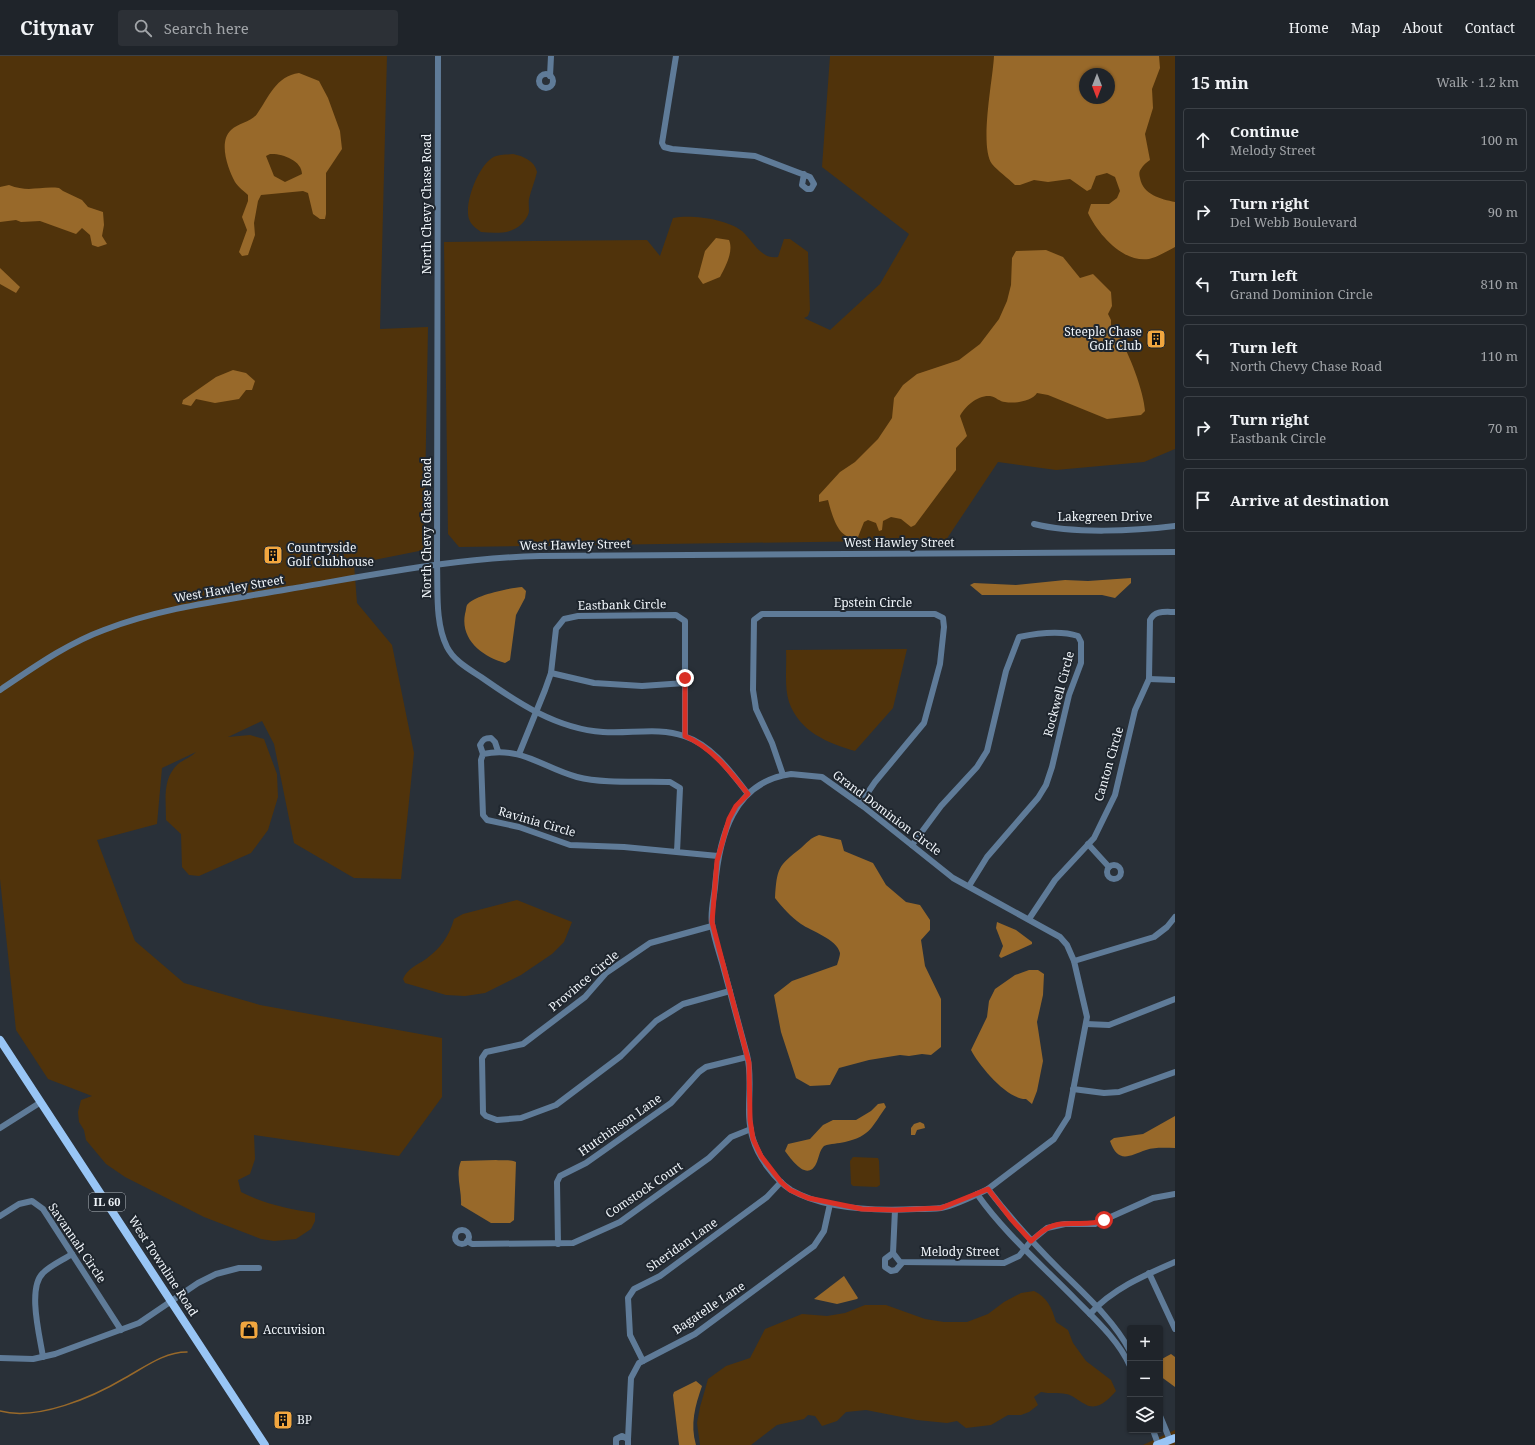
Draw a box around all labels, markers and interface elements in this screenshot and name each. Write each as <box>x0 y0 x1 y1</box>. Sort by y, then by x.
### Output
search box <box>118 10 398 46</box>
text: Citynav <box>20 15 94 41</box>
icon: search <box>132 17 154 39</box>
text: Search here <box>164 18 249 38</box>
text: Home <box>1289 18 1329 37</box>
text: Map <box>1351 18 1380 37</box>
text: About <box>1402 18 1443 37</box>
text: Contact <box>1465 18 1515 37</box>
north arrow <box>1079 68 1115 104</box>
text: 15 min <box>1191 71 1249 94</box>
text: Walk · 1.2 km <box>1436 73 1519 91</box>
text: Continue <box>1230 121 1299 141</box>
icon: ahead <box>1192 129 1214 151</box>
text: 100 m <box>1481 131 1518 149</box>
street label: North Chevy Chase Road <box>418 133 435 274</box>
text: Melody Street <box>1230 141 1316 159</box>
text: Turn right <box>1230 193 1309 213</box>
icon: right <box>1192 201 1214 223</box>
text: 90 m <box>1488 203 1518 221</box>
text: Del Webb Boulevard <box>1230 213 1357 231</box>
text: Turn left <box>1230 265 1298 285</box>
icon: left <box>1192 273 1214 295</box>
text: 810 m <box>1481 275 1518 293</box>
text: Grand Dominion Circle <box>1230 285 1373 303</box>
place label: Steeple Chase Golf Club <box>1064 323 1142 354</box>
building icon: Steeple Chase Golf Club <box>1145 328 1167 350</box>
text: Turn left <box>1230 337 1298 357</box>
icon: left <box>1192 345 1214 367</box>
text: 110 m <box>1481 347 1518 365</box>
text: North Chevy Chase Road <box>1230 357 1382 375</box>
text: Turn right <box>1230 409 1309 429</box>
icon: right <box>1192 417 1214 439</box>
text: 70 m <box>1488 419 1518 437</box>
text: Eastbank Circle <box>1230 429 1326 447</box>
street label: North Chevy Chase Road <box>418 457 435 598</box>
icon: arrive <box>1192 489 1214 511</box>
text: Arrive at destination <box>1230 490 1389 510</box>
street label: Lakegreen Drive <box>1058 508 1152 525</box>
street label: West Hawley Street <box>843 534 955 551</box>
street label: West Hawley Street <box>519 535 631 554</box>
place label: Countryside Golf Clubhouse <box>287 539 374 570</box>
building icon: Countryside Golf Clubhouse <box>262 544 284 566</box>
street label: West Hawley Street <box>173 570 285 607</box>
street label: Epstein Circle <box>834 594 912 611</box>
street label: Eastbank Circle <box>577 595 667 614</box>
street label: Rockwell Circle <box>1039 649 1078 739</box>
route end <box>676 669 694 687</box>
street label: Canton Circle <box>1090 725 1127 803</box>
street label: Grand Dominion Circle <box>829 766 945 859</box>
street label: Ravinia Circle <box>496 802 578 841</box>
street label: Province Circle <box>545 946 622 1015</box>
street label: Hutchinson Lane <box>575 1090 665 1160</box>
street label: Comstock Court <box>602 1157 686 1222</box>
road number: IL 60 <box>89 1193 125 1211</box>
street label: Savannah Circle <box>44 1199 110 1286</box>
route start <box>1095 1211 1113 1229</box>
street label: West Townline Road <box>125 1212 203 1320</box>
street label: Sheridan Lane <box>643 1214 721 1275</box>
street label: Melody Street <box>920 1243 1000 1260</box>
street label: Bagatelle Lane <box>669 1277 748 1338</box>
shop icon: Accuvision <box>238 1319 260 1341</box>
place label: Accuvision <box>263 1321 326 1338</box>
map controls <box>1127 1325 1163 1433</box>
button: + <box>1127 1325 1163 1361</box>
button: − <box>1127 1361 1163 1397</box>
button: layers <box>1127 1397 1163 1433</box>
building icon: BP <box>272 1409 294 1431</box>
place label: BP <box>297 1411 312 1428</box>

